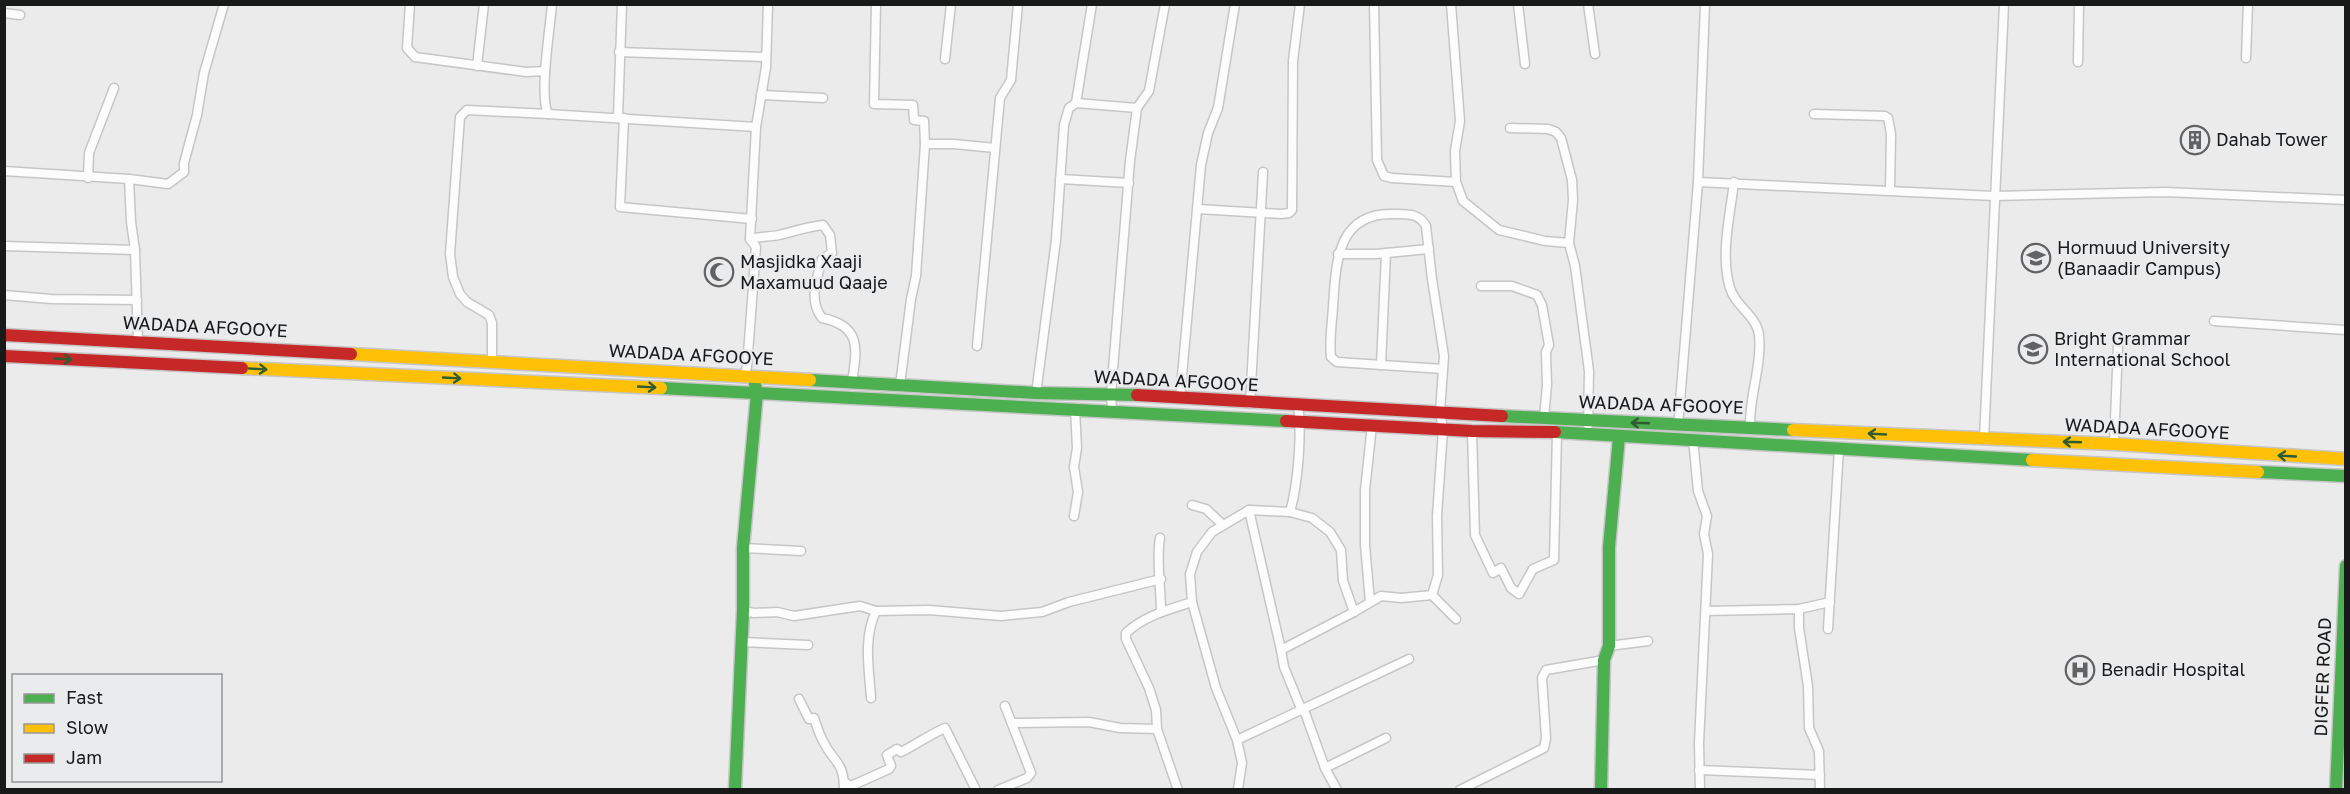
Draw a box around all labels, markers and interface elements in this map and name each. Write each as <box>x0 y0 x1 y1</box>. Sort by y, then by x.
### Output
building icon: Dahab Tower <box>2179 124 2211 156</box>
place label: Dahab Tower <box>2216 128 2328 150</box>
place label: Hormuud University (Banaadir Campus) <box>2057 236 2230 279</box>
school or university icon: Hormuud University (Banaadir Campus) <box>2020 242 2052 274</box>
place label: Masjidka Xaaji Maxamuud Qaaje <box>740 250 888 293</box>
mosque icon: Masjidka Xaaji Maxamuud Qaaje <box>703 256 735 288</box>
street label: WADADA AFGOOYE <box>122 311 288 341</box>
place label: Bright Grammar International School <box>2054 327 2231 370</box>
school or university icon: Bright Grammar International School <box>2017 333 2049 365</box>
street label: WADADA AFGOOYE <box>608 339 774 369</box>
one-way arrow <box>52 354 72 365</box>
one-way arrow <box>247 364 267 375</box>
street label: WADADA AFGOOYE <box>1093 365 1259 395</box>
one-way arrow <box>442 373 462 384</box>
one-way arrow <box>637 382 657 393</box>
street label: WADADA AFGOOYE <box>1578 390 1744 418</box>
street label: WADADA AFGOOYE <box>2064 413 2230 443</box>
one-way arrow <box>1630 417 1650 428</box>
one-way arrow <box>1867 428 1887 439</box>
one-way arrow <box>2062 437 2082 448</box>
one-way arrow <box>2278 450 2298 461</box>
street label: DIGFER ROAD <box>2309 617 2335 737</box>
hospital icon: Benadir Hospital <box>2064 654 2096 686</box>
place label: Benadir Hospital <box>2101 658 2245 680</box>
legend <box>12 674 222 782</box>
text: Fast <box>66 686 103 708</box>
text: Slow <box>66 716 109 738</box>
text: Jam <box>66 746 102 768</box>

